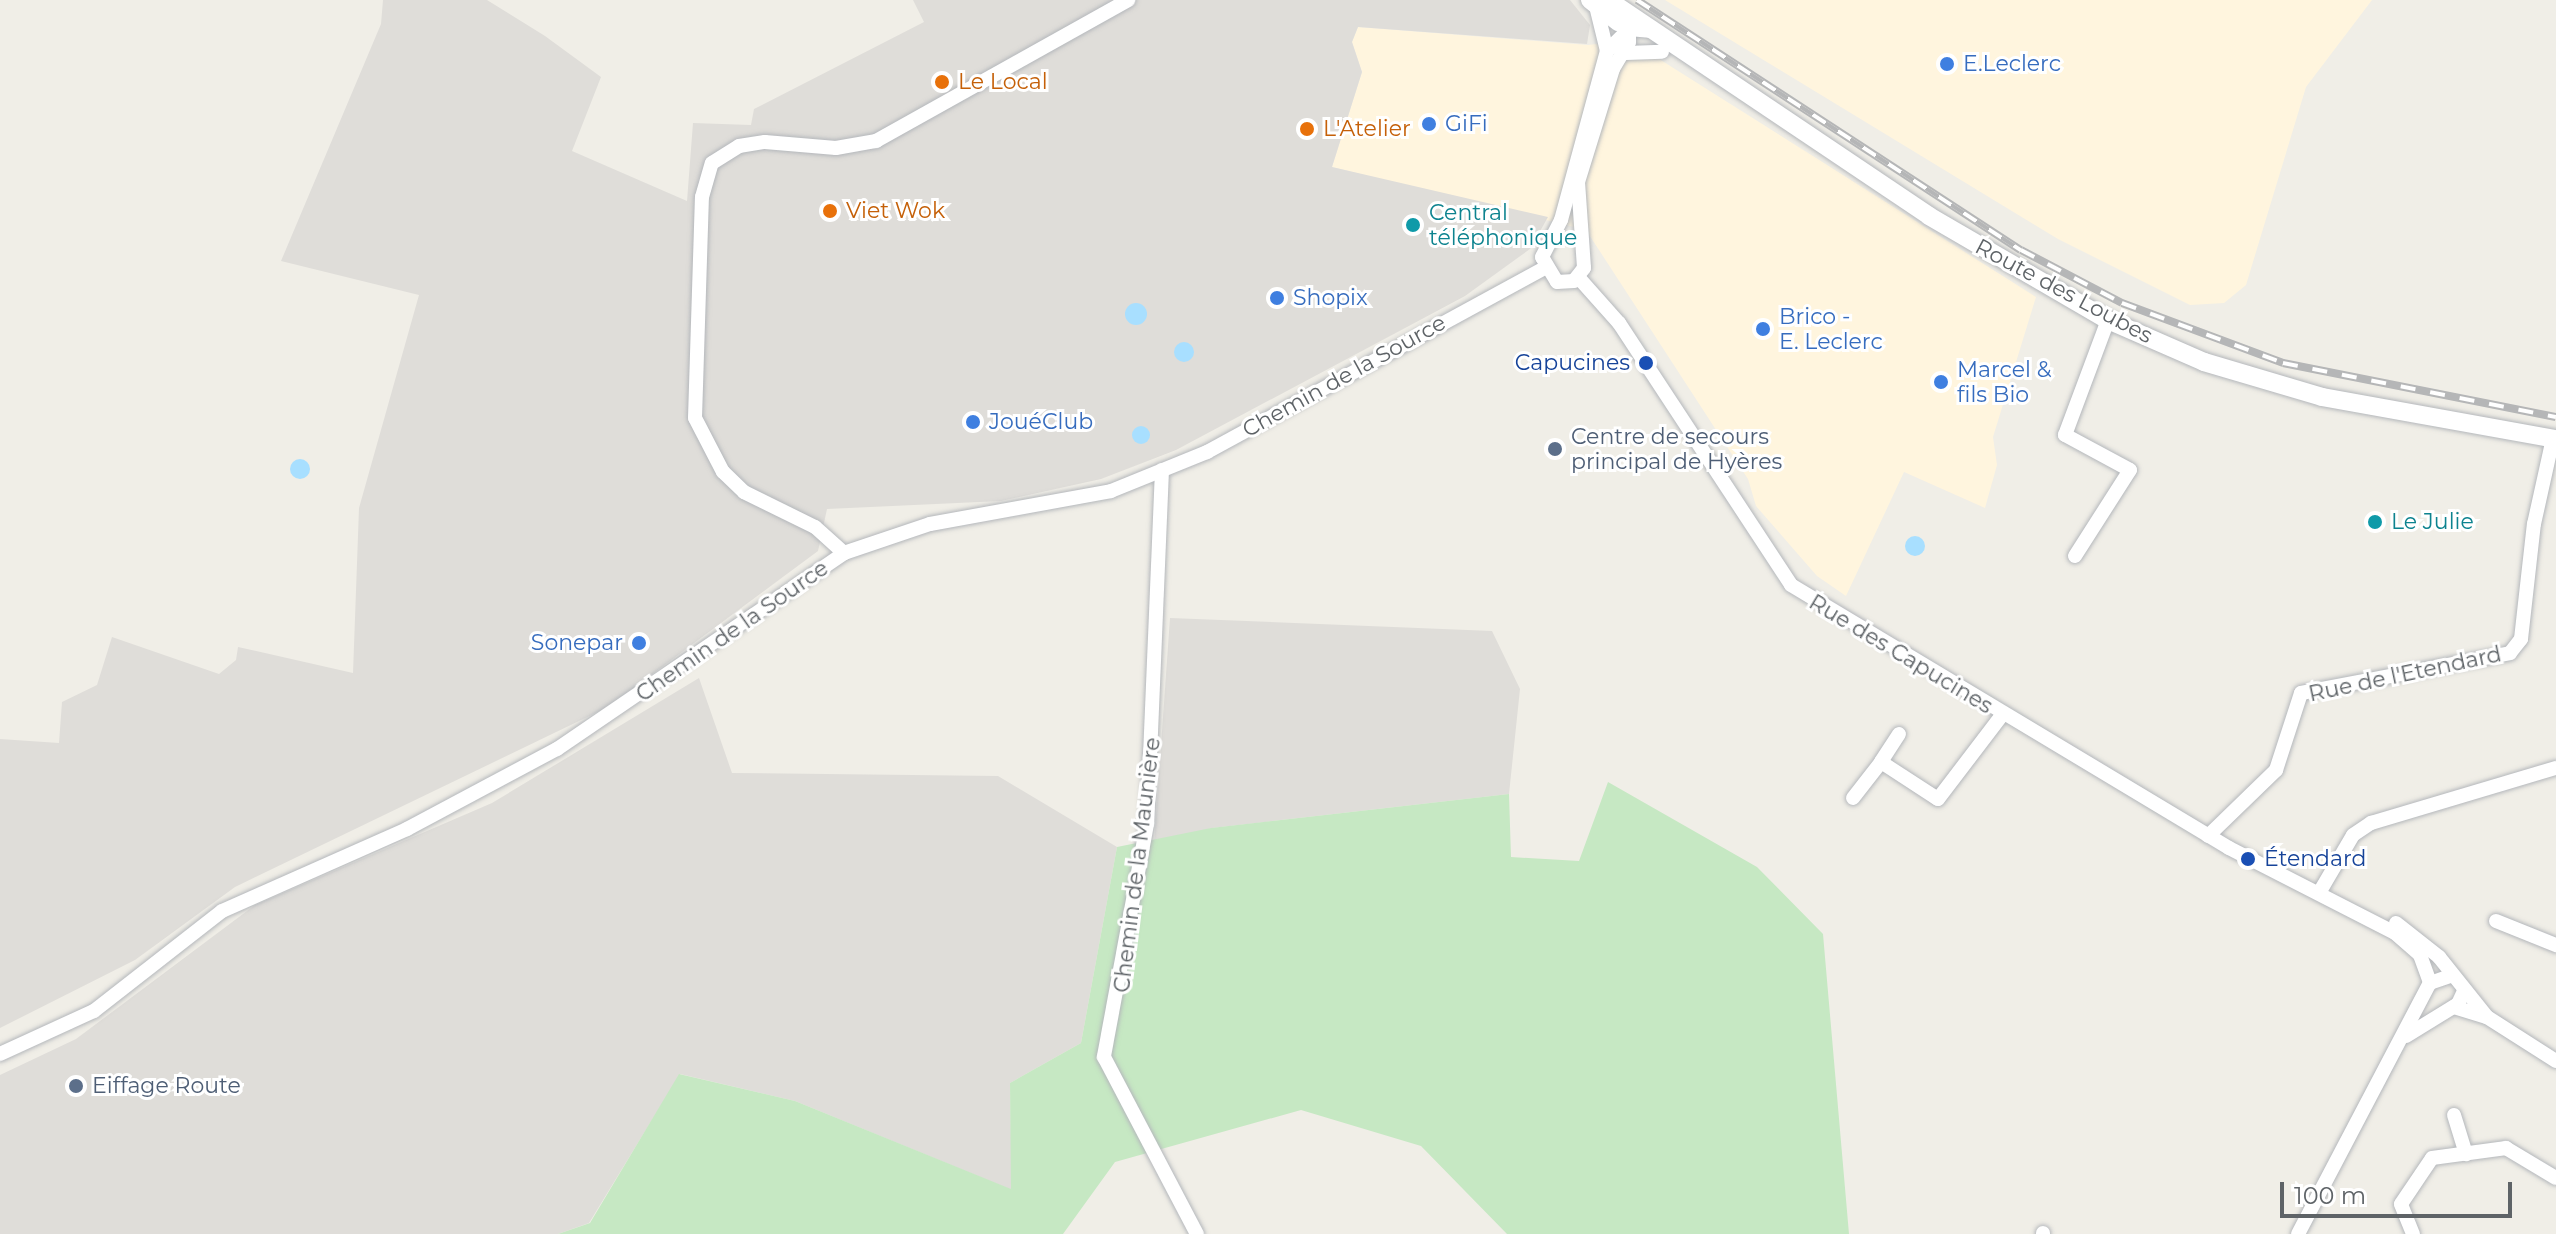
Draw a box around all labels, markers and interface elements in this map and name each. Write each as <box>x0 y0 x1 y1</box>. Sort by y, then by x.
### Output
place label: E.Leclerc <box>1963 51 2061 77</box>
marker: E.Leclerc <box>1938 55 1956 73</box>
place label: Le Local <box>958 69 1048 95</box>
marker: Le Local <box>933 73 951 91</box>
place label: GiFi <box>1445 111 1488 137</box>
marker: GiFi <box>1420 115 1438 133</box>
place label: L'Atelier <box>1323 116 1411 142</box>
marker: L'Atelier <box>1298 120 1316 138</box>
place label: Viet Wok <box>846 198 945 224</box>
place label: Central téléphonique <box>1429 199 1577 250</box>
marker: Viet Wok <box>821 202 839 220</box>
marker: Central téléphonique <box>1404 216 1422 234</box>
street label: Route des Loubes <box>1971 233 2157 349</box>
place label: Shopix <box>1293 285 1368 311</box>
marker: Shopix <box>1268 289 1286 307</box>
place label: Brico - E. Leclerc <box>1779 303 1883 354</box>
street label: Chemin de la Source <box>1238 309 1450 443</box>
marker: Brico - E. Leclerc <box>1754 320 1772 338</box>
place label: Capucines <box>1515 350 1630 376</box>
marker: Capucines <box>1637 354 1655 372</box>
place label: Marcel & fils Bio <box>1957 356 2051 408</box>
marker: Marcel & fils Bio <box>1932 373 1950 391</box>
place label: JouéClub <box>989 409 1093 435</box>
marker: JouéClub <box>964 413 982 431</box>
place label: Centre de secours principal de Hyères <box>1571 423 1782 474</box>
marker: Centre de secours principal de Hyères <box>1546 440 1564 458</box>
place label: Le Julie <box>2391 509 2474 535</box>
marker: Le Julie <box>2366 513 2384 531</box>
street label: Chemin de la Source <box>631 555 833 707</box>
street label: Rue des Capucines <box>1804 589 1998 719</box>
place label: Sonepar <box>531 630 623 656</box>
marker: Sonepar <box>630 634 648 652</box>
street label: Rue de l'Etendard <box>2306 641 2504 707</box>
street label: Chemin de la Maunière <box>1108 736 1166 994</box>
place label: Étendard <box>2264 846 2366 872</box>
marker: Étendard <box>2239 850 2257 868</box>
place label: Eiffage Route <box>92 1073 241 1099</box>
marker: Eiffage Route <box>67 1077 85 1095</box>
scale bar <box>2284 1166 2516 1216</box>
text: 100 m <box>2294 1181 2366 1210</box>

